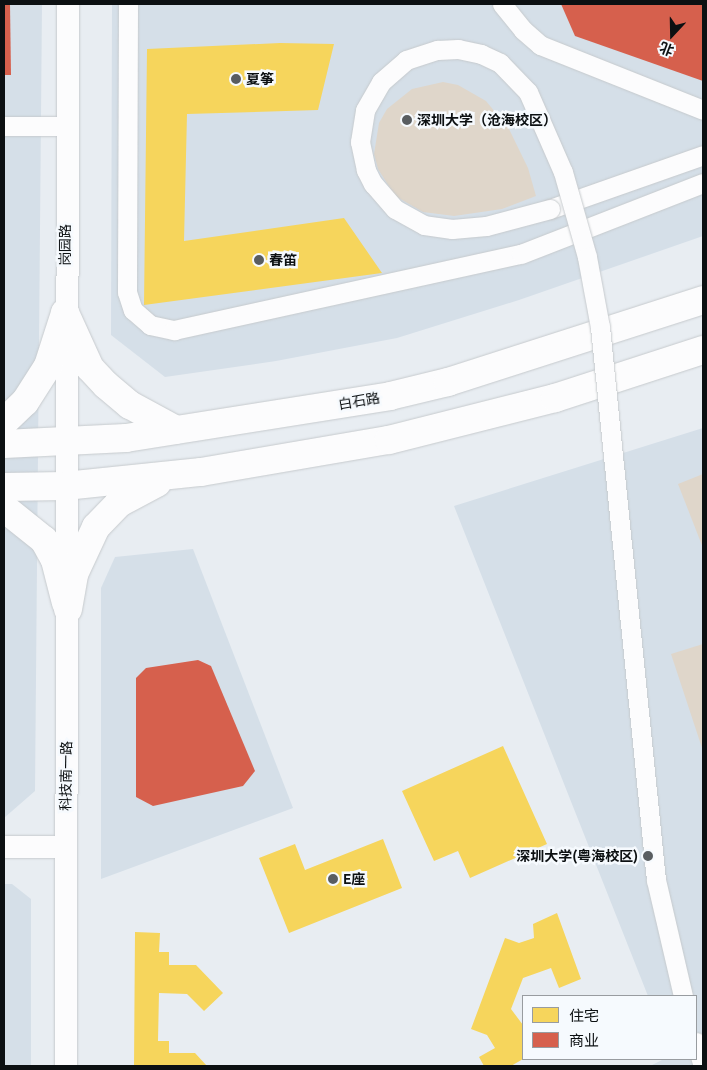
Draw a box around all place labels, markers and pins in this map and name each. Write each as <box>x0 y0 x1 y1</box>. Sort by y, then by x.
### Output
place label: 夏筝 <box>246 71 274 87</box>
marker: 夏筝 <box>230 73 242 85</box>
place label: 深圳大学（沧海校区） <box>417 112 557 128</box>
marker: 深圳大学（沧海校区） <box>401 114 413 126</box>
place label: 春笛 <box>269 252 297 268</box>
marker: 春笛 <box>253 254 265 266</box>
place label: 深圳大学(粤海校区) <box>516 848 638 864</box>
marker: 深圳大学(粤海校区) <box>642 850 654 862</box>
place label: E座 <box>343 871 365 887</box>
marker: E座 <box>327 873 339 885</box>

